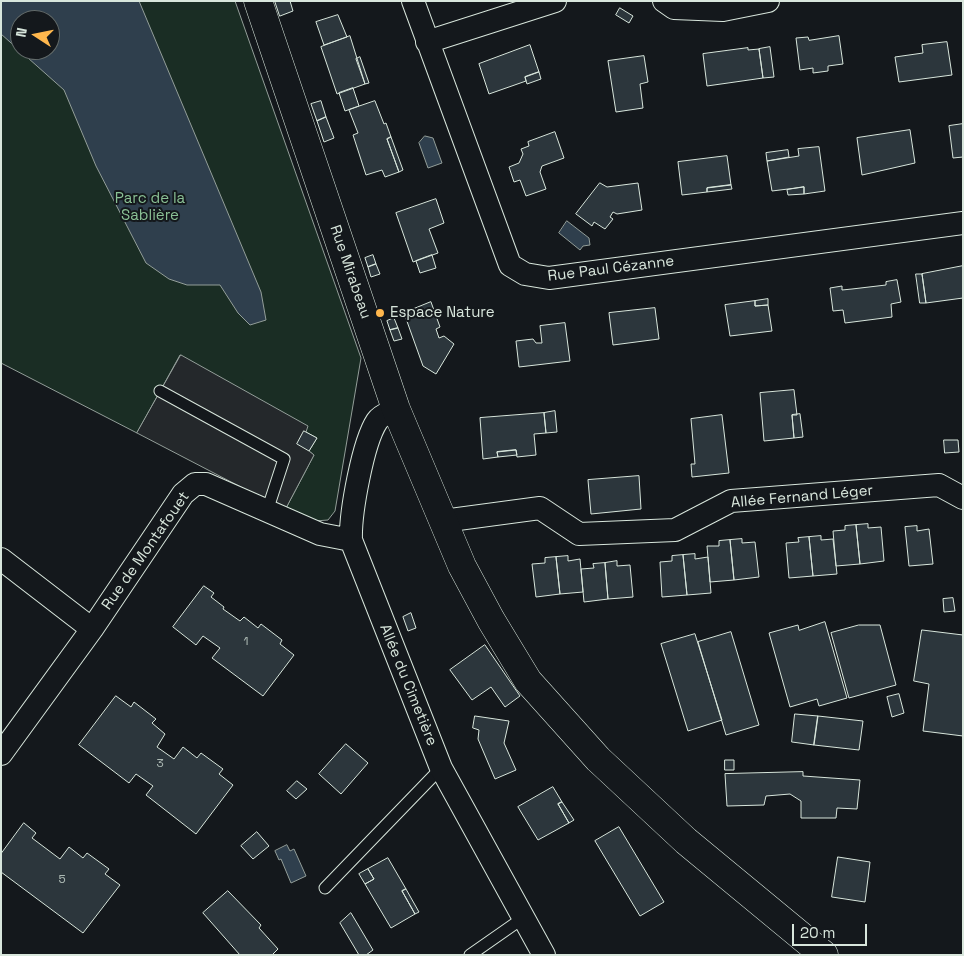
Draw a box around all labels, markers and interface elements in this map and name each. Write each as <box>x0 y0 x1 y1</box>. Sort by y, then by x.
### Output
north arrow <box>10 10 60 60</box>
text: N <box>12 26 31 39</box>
park label: Parc de la Sablière <box>115 190 185 225</box>
street label: Rue Mirabeau <box>326 223 374 321</box>
street label: Rue Paul Cézanne <box>547 252 675 286</box>
place label: Espace Nature <box>390 304 495 322</box>
marker: Espace Nature <box>374 307 386 319</box>
street label: Allée Fernand Léger <box>730 482 874 512</box>
street label: Rue de Montafouet <box>98 488 194 614</box>
street label: Allée du Cimetière <box>375 622 441 748</box>
house number: 1 <box>243 635 249 649</box>
house number: 3 <box>156 757 164 771</box>
house number: 5 <box>58 873 66 887</box>
scale bar <box>794 914 869 946</box>
text: 20 m <box>800 923 835 942</box>

